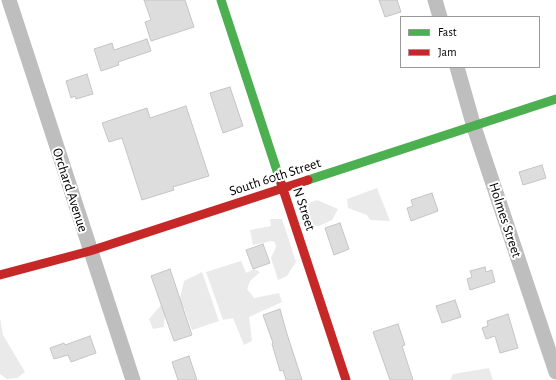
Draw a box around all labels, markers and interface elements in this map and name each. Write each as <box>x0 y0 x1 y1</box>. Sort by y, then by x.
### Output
legend <box>400 16 540 68</box>
text: Fast <box>438 26 457 38</box>
text: Jam <box>438 46 457 58</box>
street label: Orchard Avenue <box>49 146 91 234</box>
street label: South 60th Street <box>227 154 323 200</box>
street label: Holmes Street <box>485 180 525 260</box>
street label: N Street <box>289 185 319 233</box>

